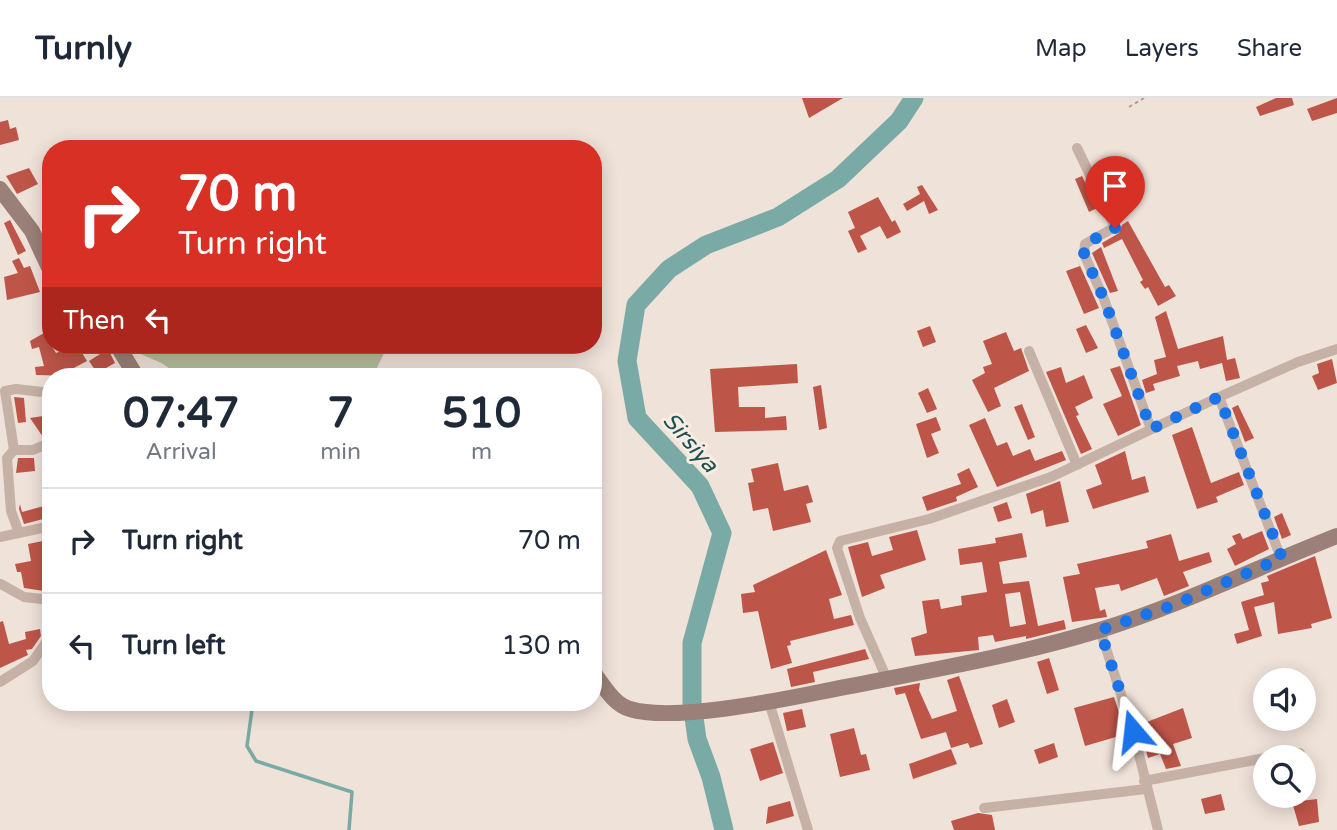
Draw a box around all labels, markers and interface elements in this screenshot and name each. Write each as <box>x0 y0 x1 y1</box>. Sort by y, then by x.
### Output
text: Turnly <box>35 29 132 68</box>
text: Map <box>1035 34 1087 63</box>
text: Layers <box>1125 34 1199 63</box>
text: Share <box>1237 34 1302 63</box>
pin <box>1085 156 1145 228</box>
text: 70 m <box>178 165 297 224</box>
icon: arrive <box>1096 167 1134 205</box>
icon: right <box>63 168 154 259</box>
text: Turn right <box>178 225 327 263</box>
icon: left <box>139 301 177 339</box>
text: Then <box>63 305 125 336</box>
text: 07:47 <box>123 388 239 439</box>
text: 7 <box>327 388 354 439</box>
text: 510 <box>442 388 521 439</box>
water label: Sirsiya <box>657 407 725 479</box>
text: Arrival <box>146 438 217 466</box>
text: min <box>320 438 361 466</box>
text: m <box>471 438 492 466</box>
icon: right <box>63 522 101 560</box>
text: Turn right <box>122 525 243 556</box>
text: 70 m <box>518 525 581 556</box>
icon: left <box>63 627 101 665</box>
text: Turn left <box>122 630 225 661</box>
text: 130 m <box>501 630 581 661</box>
map controls <box>1253 668 1316 808</box>
button: sound <box>1253 668 1316 731</box>
position arrow <box>1096 694 1170 768</box>
button: search <box>1253 745 1316 808</box>

